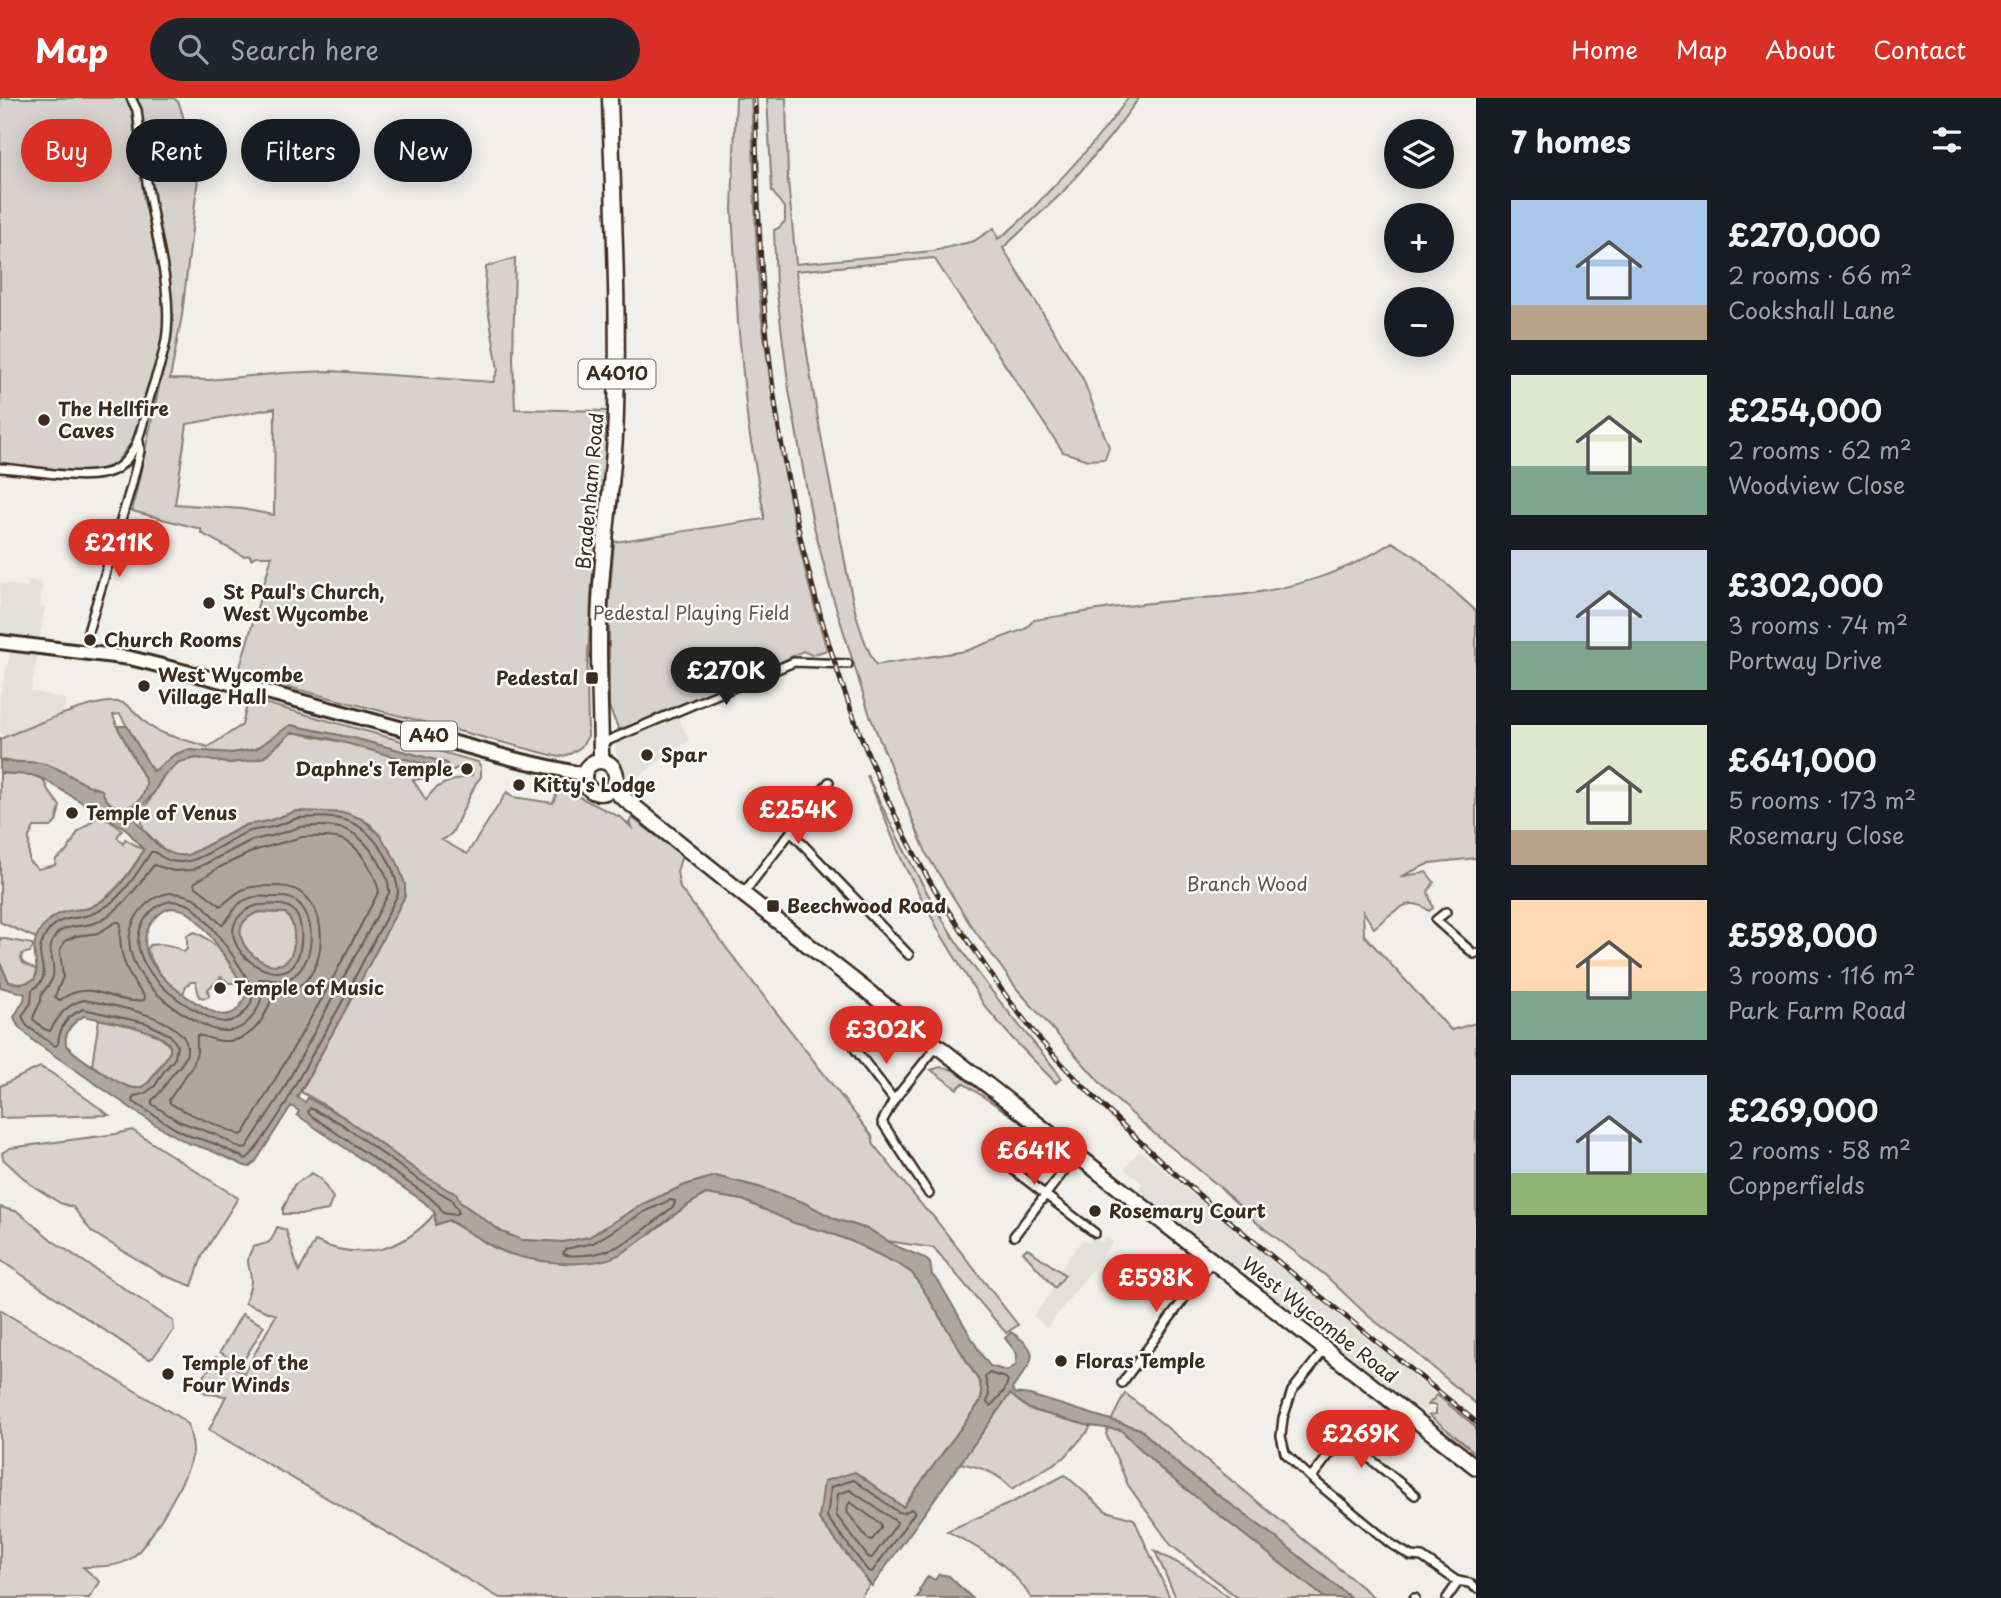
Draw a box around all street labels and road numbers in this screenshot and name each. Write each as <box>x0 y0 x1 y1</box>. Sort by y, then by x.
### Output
road number: A4010 <box>578 360 656 388</box>
street label: Bradenham Road <box>568 411 610 571</box>
road number: A40 <box>401 722 457 750</box>
street label: West Wycombe Road <box>1237 1249 1405 1389</box>

